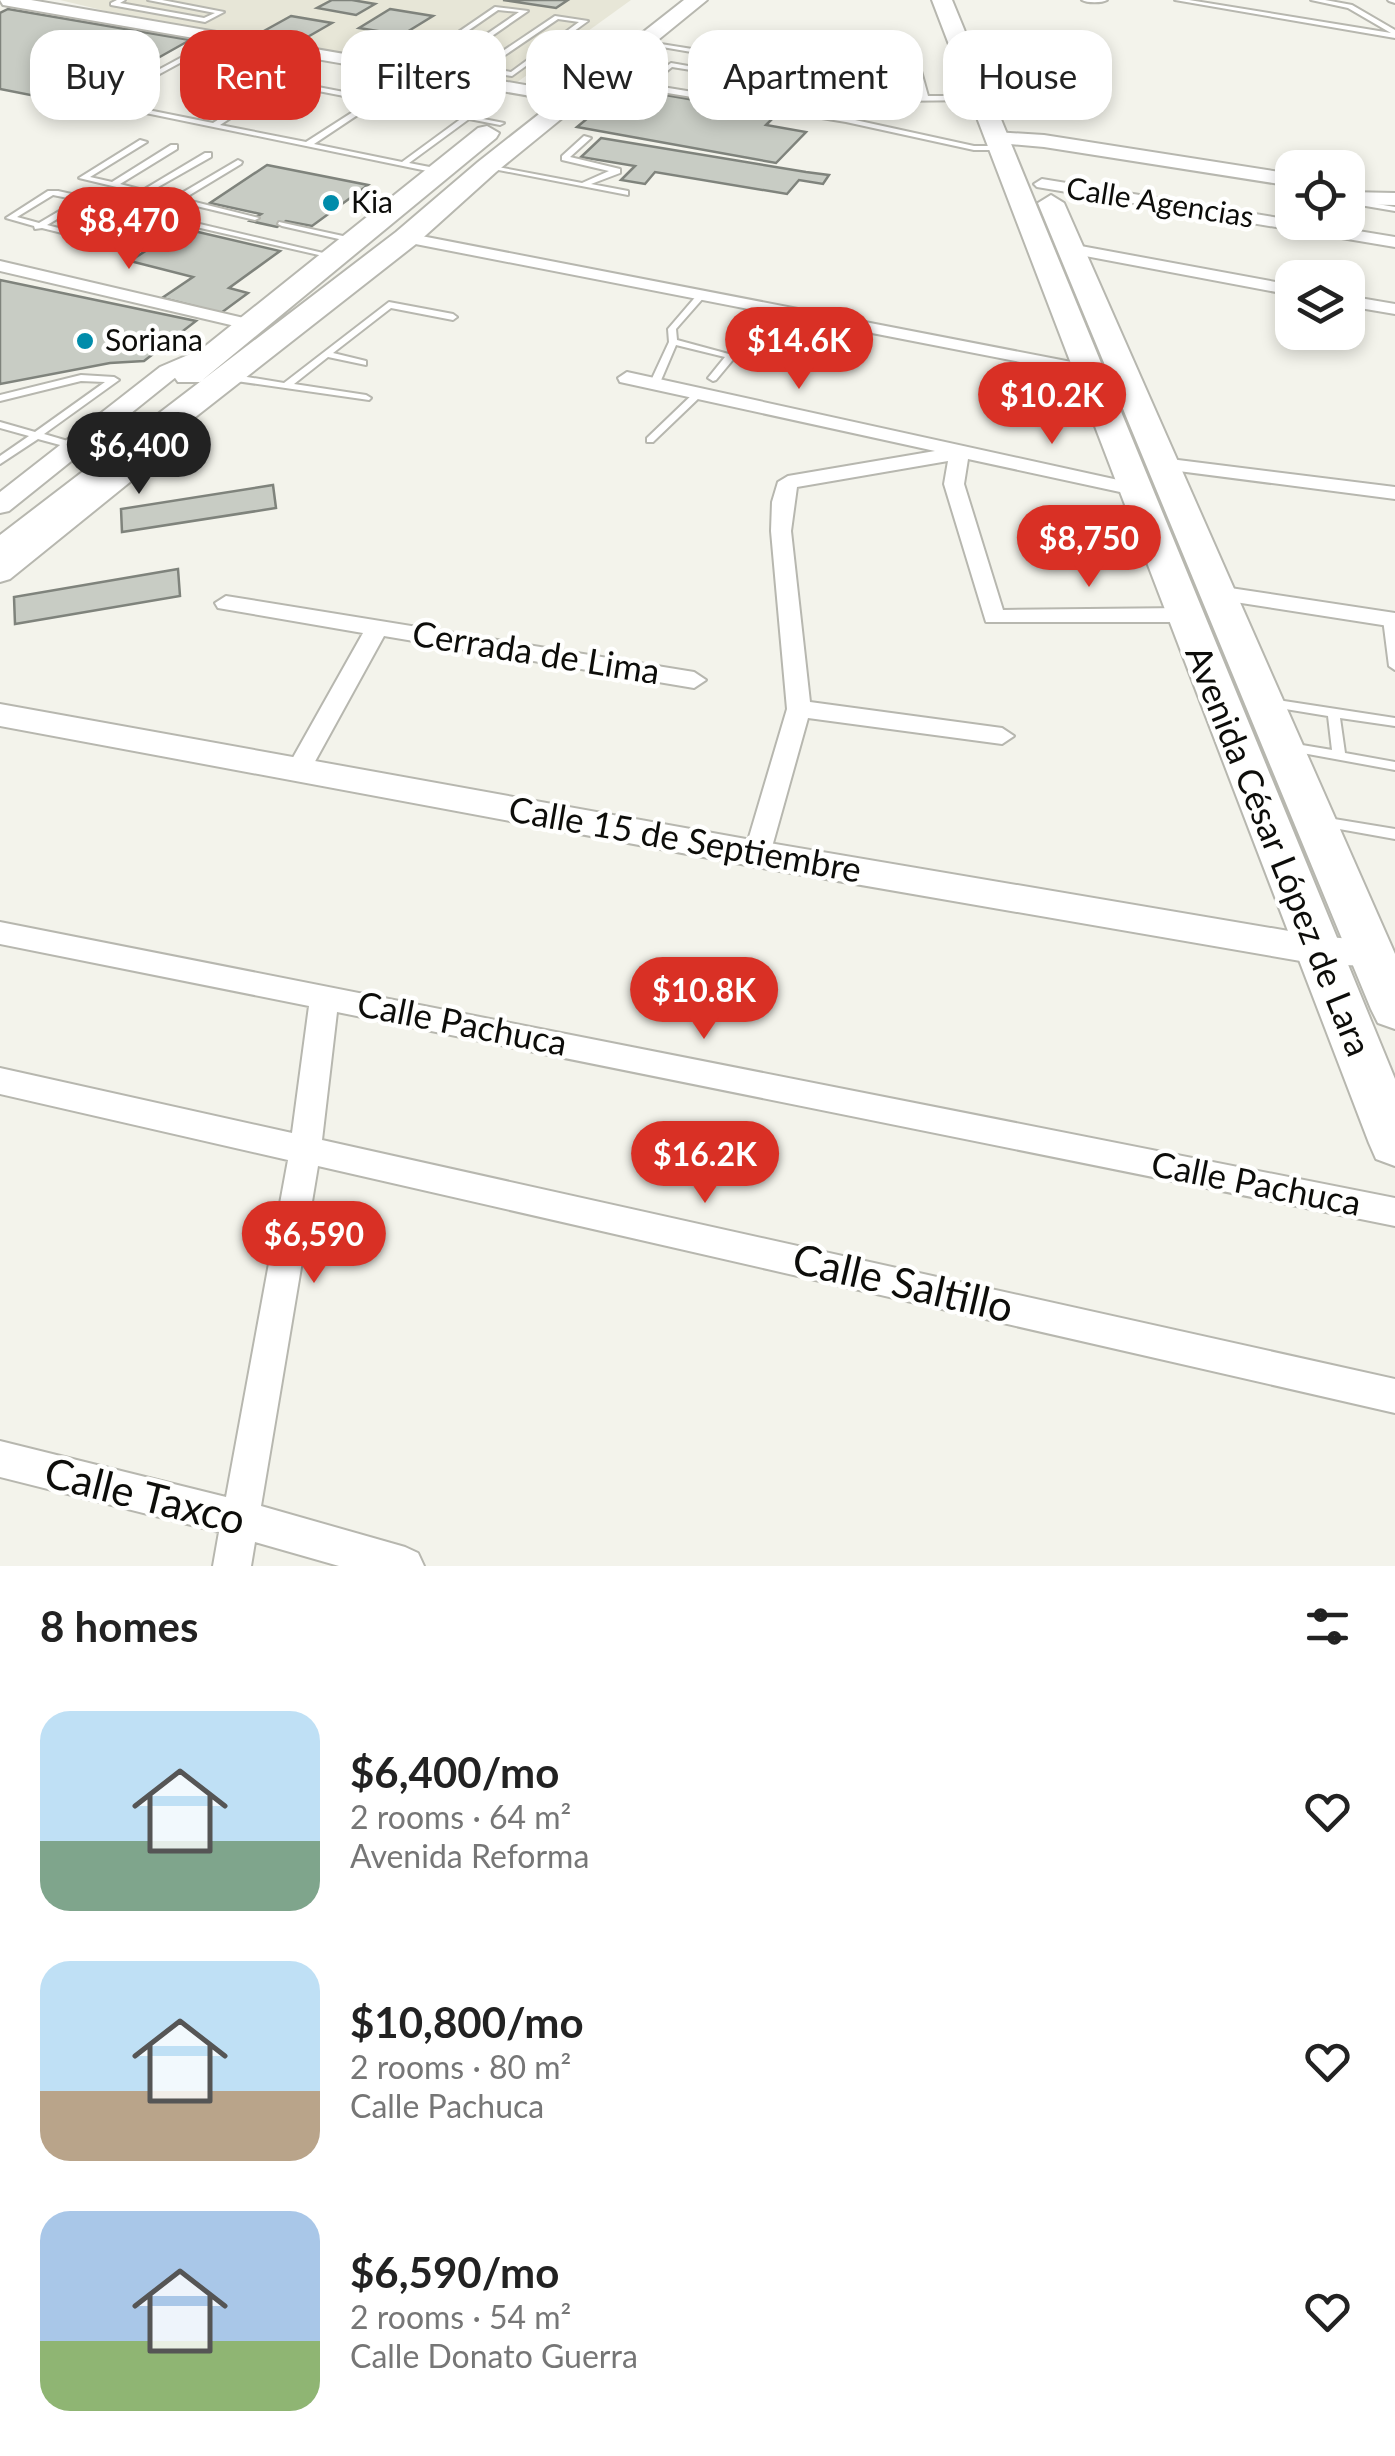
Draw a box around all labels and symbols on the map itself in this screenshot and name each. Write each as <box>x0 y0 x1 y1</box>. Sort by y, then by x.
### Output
street label: Calle Agencias <box>1064 168 1257 234</box>
place label: Kia <box>351 183 393 219</box>
pin: $8,470 <box>48 187 210 272</box>
marker: Kia <box>320 192 342 214</box>
pin: $14.6K <box>718 307 880 392</box>
place label: Soriana <box>105 321 203 357</box>
marker: Soriana <box>74 330 96 352</box>
pin: $10.2K <box>971 362 1133 447</box>
pin: $6,400 <box>58 412 220 497</box>
pin: $8,750 <box>1008 505 1170 590</box>
street label: Cerrada de Lima <box>410 611 663 691</box>
street label: Avenida César López de Lara <box>1178 639 1382 1062</box>
street label: Calle 15 de Septiembre <box>506 786 865 890</box>
pin: $10.8K <box>623 957 785 1042</box>
street label: Calle Pachuca <box>354 981 571 1063</box>
pin: $16.2K <box>624 1121 786 1206</box>
street label: Calle Pachuca <box>1148 1141 1365 1223</box>
pin: $6,590 <box>233 1201 395 1286</box>
street label: Calle Saltillo <box>788 1232 1018 1332</box>
street label: Calle Taxco <box>40 1446 251 1544</box>

